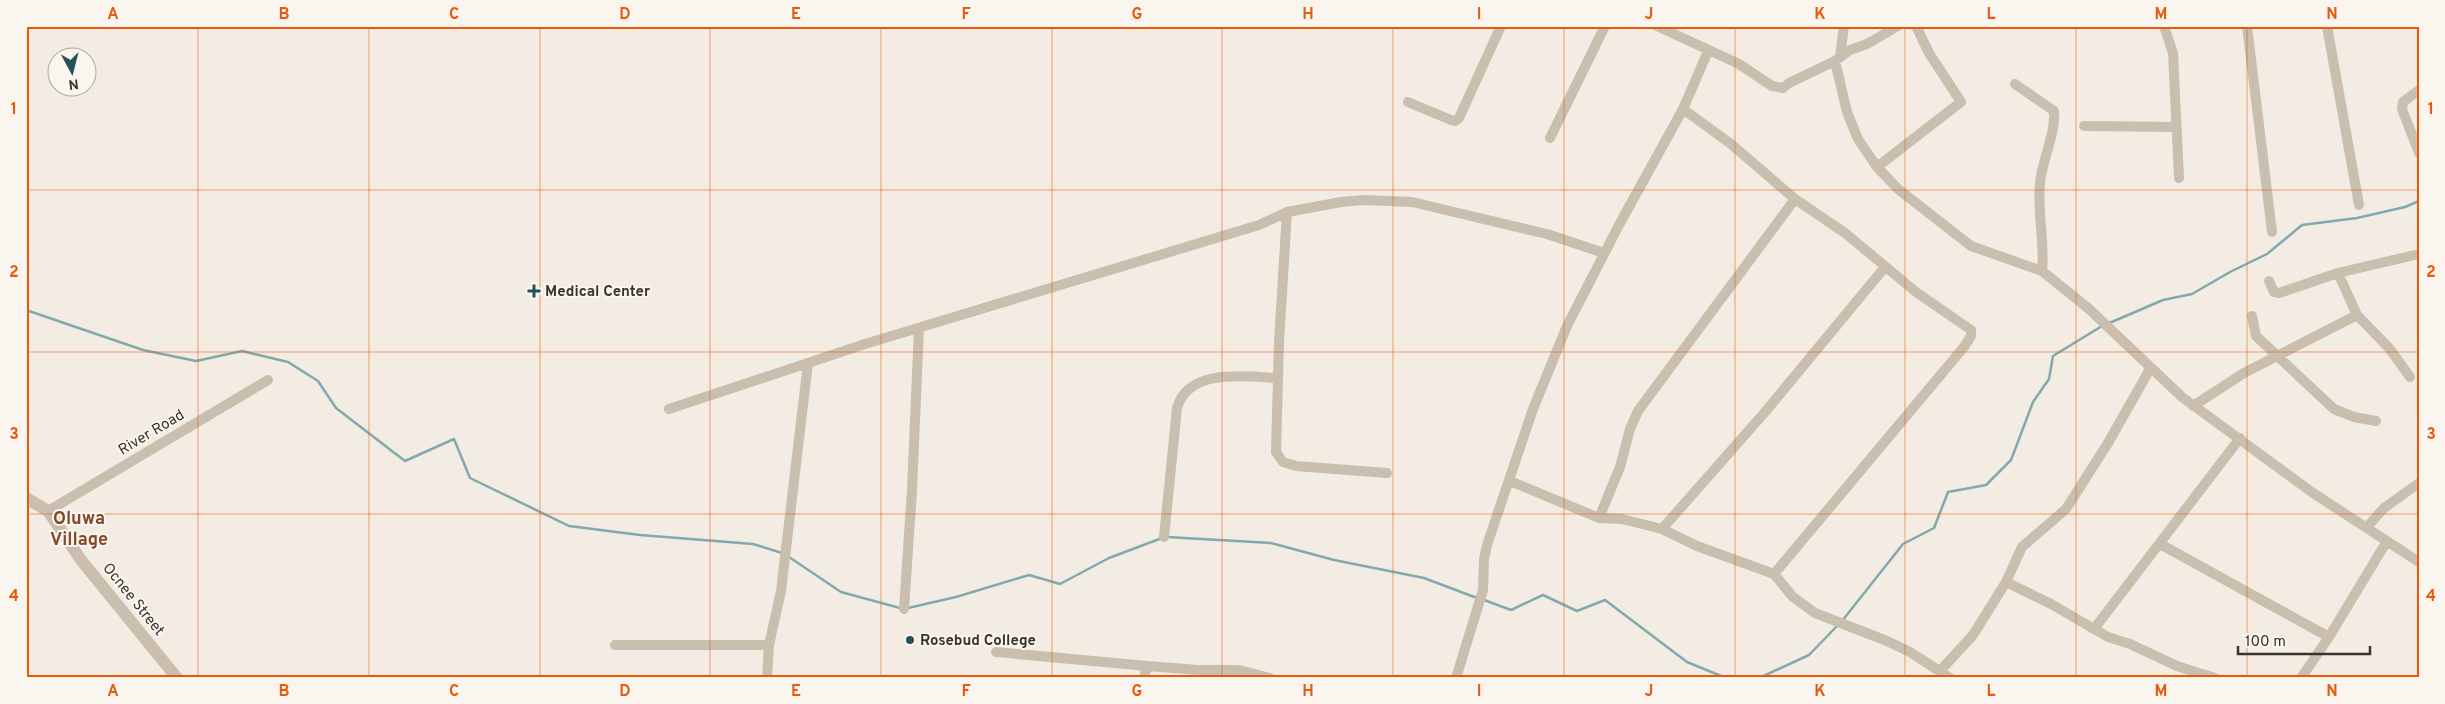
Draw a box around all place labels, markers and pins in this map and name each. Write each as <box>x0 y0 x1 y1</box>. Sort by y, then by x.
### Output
place label: Medical Center <box>545 283 651 302</box>
marker: Medical Center <box>527 284 541 298</box>
place label: Rosebud College <box>920 632 1036 651</box>
marker: Rosebud College <box>904 634 916 646</box>

